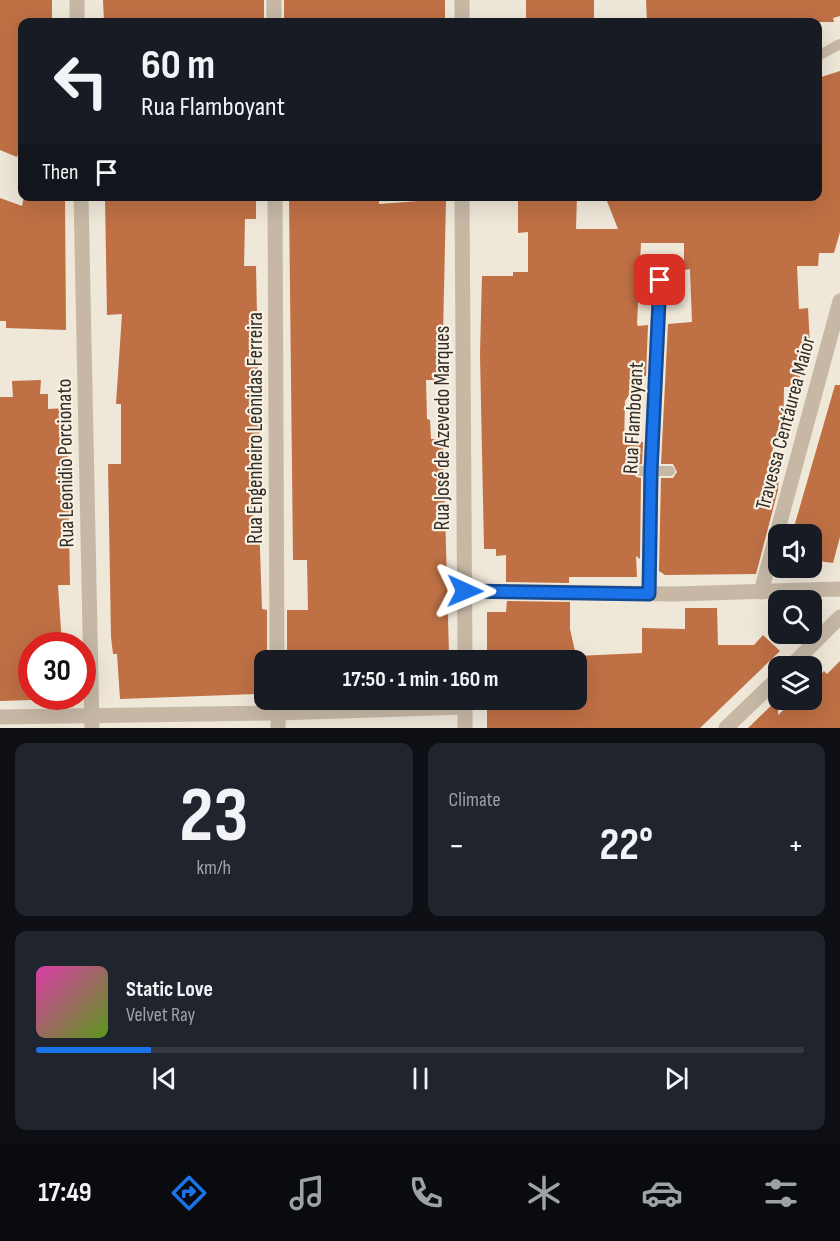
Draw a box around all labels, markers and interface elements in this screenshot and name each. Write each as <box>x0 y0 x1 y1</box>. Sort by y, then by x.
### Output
text: 60 m <box>141 40 215 91</box>
icon: left <box>42 42 120 120</box>
text: Rua Flamboyant <box>141 91 285 123</box>
icon: arrive <box>90 156 123 189</box>
text: Then <box>42 159 78 186</box>
pin <box>634 254 685 305</box>
icon: arrive <box>643 263 676 296</box>
street label: Rua Engenheiro Leônidas Ferreira <box>243 312 268 544</box>
street label: Rua José de Azevedo Marques <box>430 326 455 530</box>
street label: Travessa Centáurea Maior <box>750 334 821 513</box>
street label: Rua Flamboyant <box>618 361 649 475</box>
street label: Rua Leonidio Porcionato <box>52 379 79 547</box>
map controls <box>768 524 822 710</box>
button: sound <box>768 524 822 578</box>
position arrow <box>433 559 497 623</box>
button: search <box>768 590 822 644</box>
speed limit sign: 30 <box>18 632 96 710</box>
button: layers <box>768 656 822 710</box>
text: 17:50 · 1 min · 160 m <box>343 666 498 693</box>
text: 23 <box>179 770 248 863</box>
text: Climate <box>449 788 501 812</box>
text: 22° <box>599 818 653 873</box>
text: − <box>449 826 465 866</box>
text: + <box>788 826 804 866</box>
text: km/h <box>196 856 231 880</box>
text: Static Love <box>126 976 213 1003</box>
text: Velvet Ray <box>126 1003 195 1027</box>
icon: previous <box>148 1062 181 1095</box>
icon: pause <box>404 1062 437 1095</box>
icon: next <box>660 1062 693 1095</box>
icon: directions <box>168 1172 210 1214</box>
icon: music <box>286 1172 328 1214</box>
icon: phone <box>405 1172 447 1214</box>
icon: climate <box>523 1172 565 1214</box>
icon: car <box>641 1172 683 1214</box>
icon: filters <box>760 1172 802 1214</box>
text: 17:49 <box>38 1177 92 1209</box>

